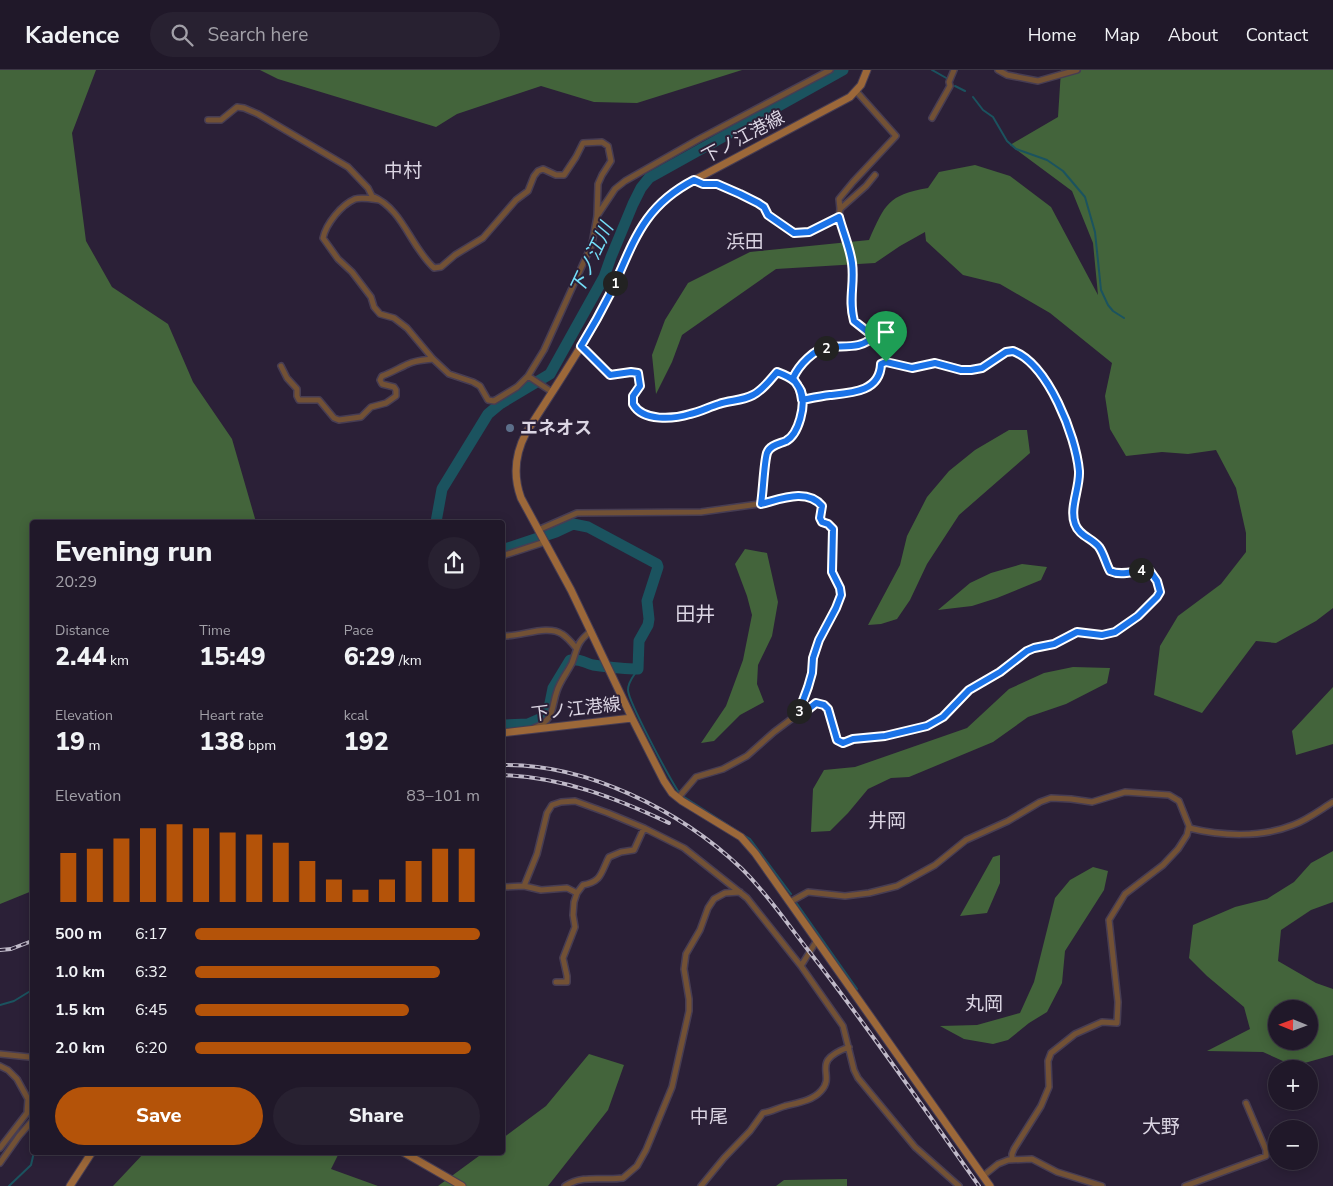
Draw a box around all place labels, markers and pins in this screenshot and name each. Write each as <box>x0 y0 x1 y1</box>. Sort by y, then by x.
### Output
pin: 1 <box>602 270 628 296</box>
pin <box>865 311 907 362</box>
pin: 2 <box>814 336 838 360</box>
place label: エネオス <box>520 416 592 440</box>
marker: エネオス <box>504 422 516 434</box>
pin: 4 <box>1128 558 1154 582</box>
pin: 3 <box>786 698 812 724</box>

